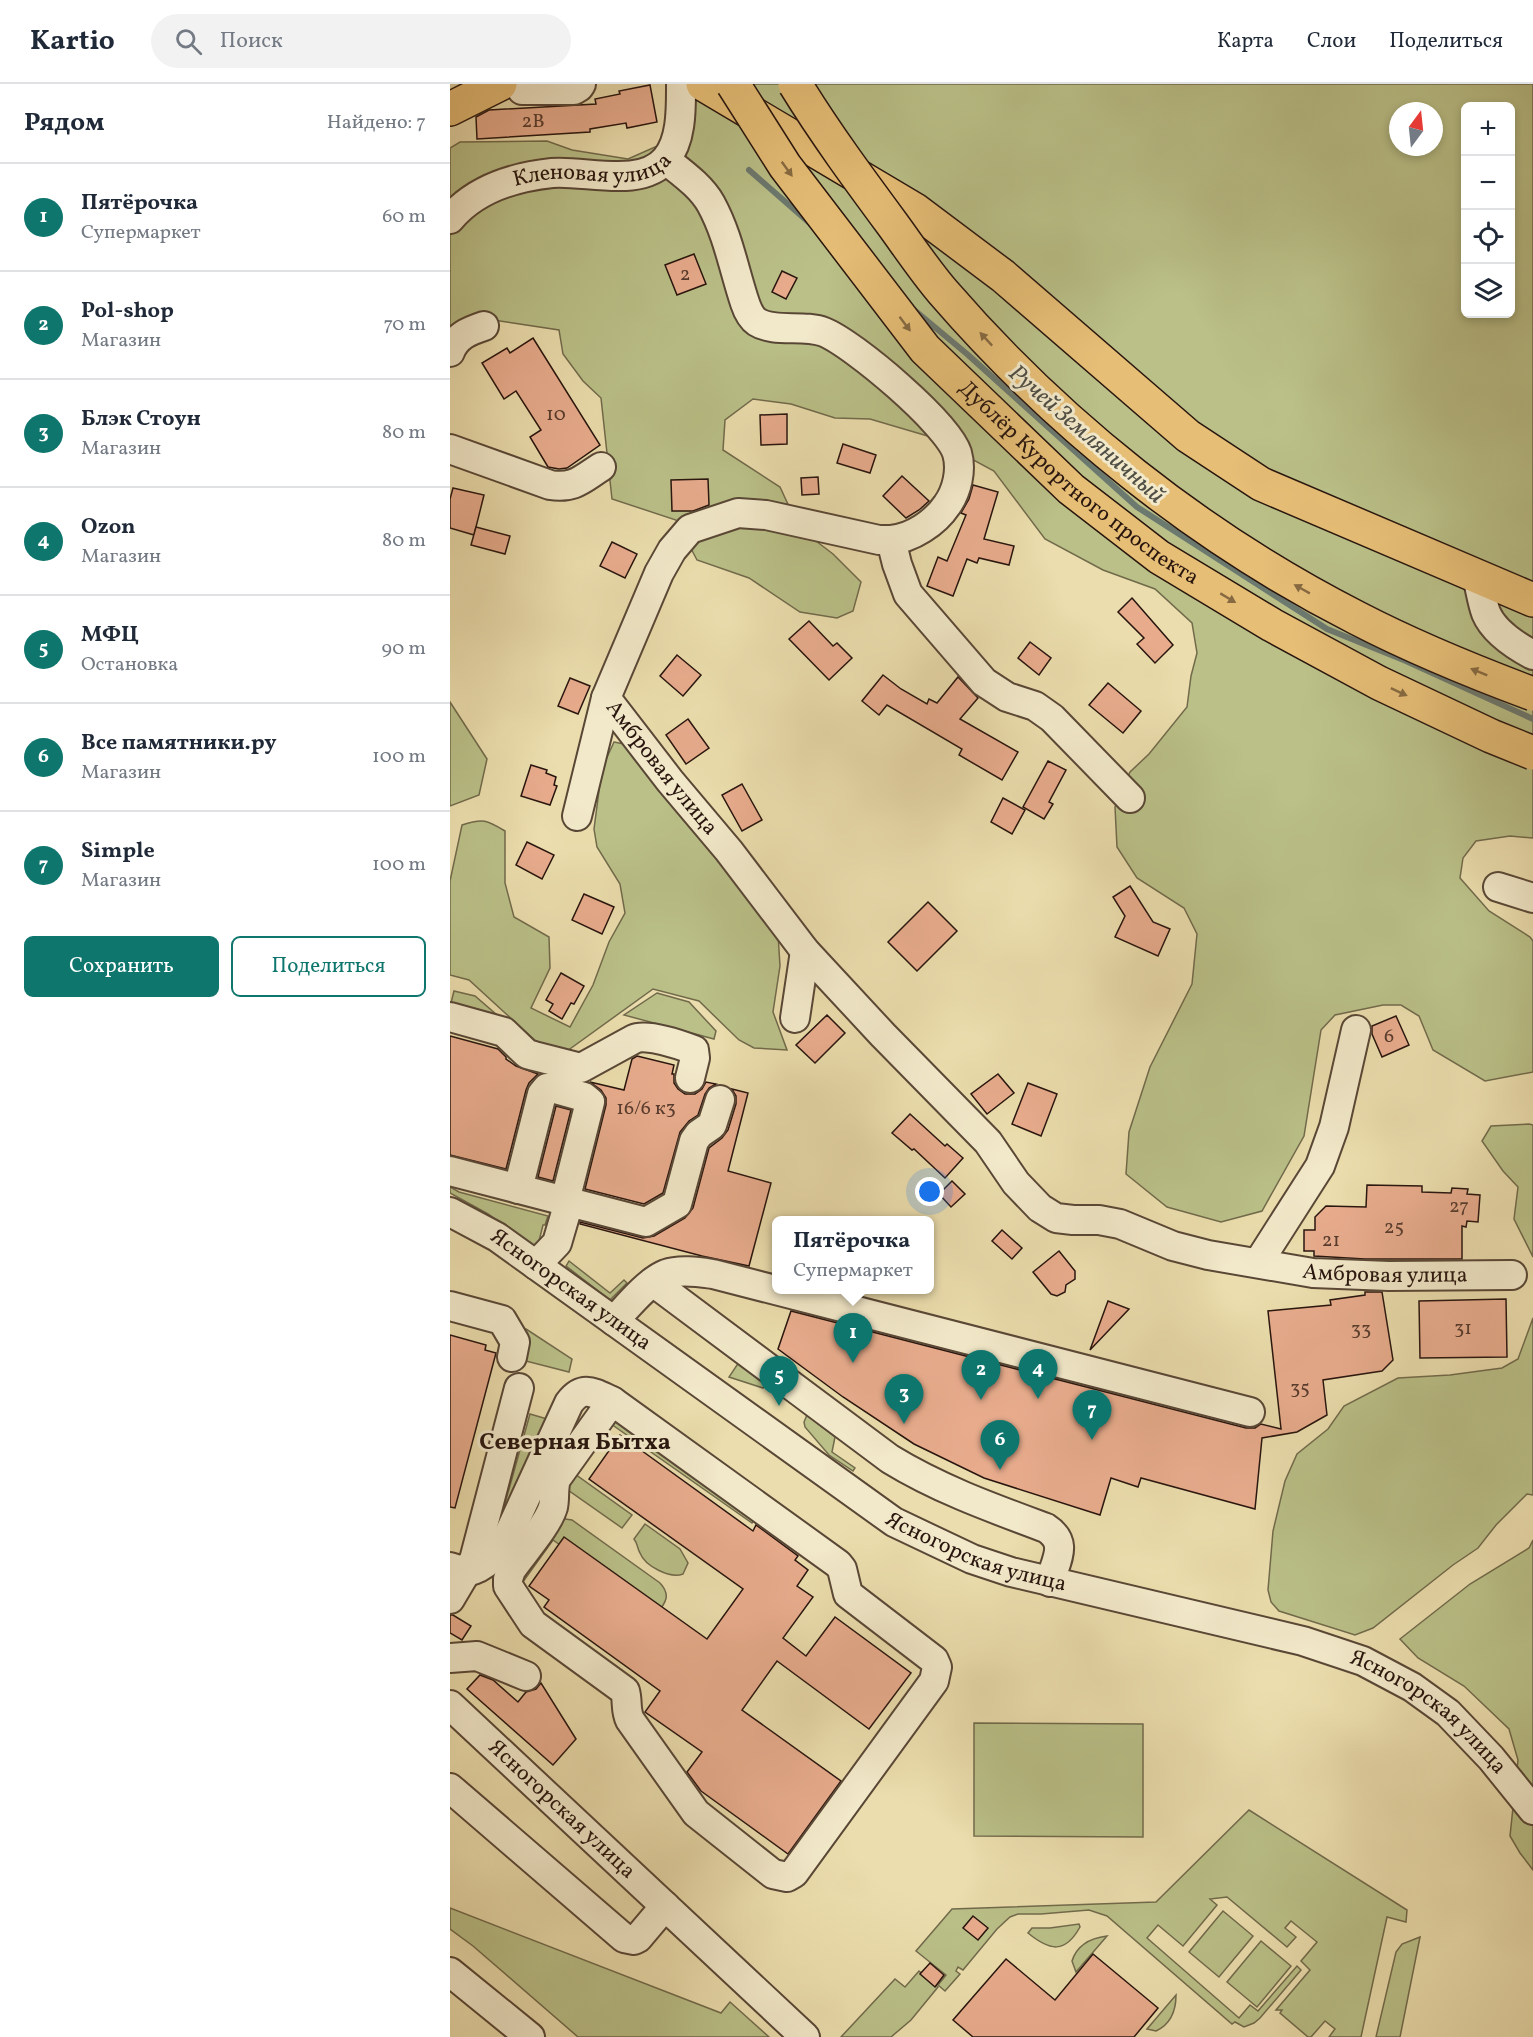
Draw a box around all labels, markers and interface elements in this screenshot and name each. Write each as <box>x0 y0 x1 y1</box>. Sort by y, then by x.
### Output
search box <box>151 14 571 68</box>
text: Kartio <box>30 22 115 61</box>
icon: search <box>172 25 205 58</box>
text: Поиск <box>220 26 283 57</box>
text: Карта <box>1217 27 1274 56</box>
text: Слои <box>1307 27 1356 56</box>
text: Поделиться <box>1389 27 1503 56</box>
north arrow <box>1389 102 1443 156</box>
map controls <box>1461 102 1515 318</box>
button: + <box>1461 102 1515 156</box>
text: Рядом <box>24 105 104 141</box>
house number: 2В <box>521 108 545 136</box>
text: Найдено: 7 <box>327 109 426 137</box>
street label: Кленовая улица <box>510 146 679 195</box>
button: − <box>1461 156 1515 210</box>
one-way arrow <box>781 161 793 176</box>
text: Пятёрочка <box>81 188 198 219</box>
text: 1 <box>39 203 48 231</box>
text: 60 m <box>382 203 426 231</box>
button: locate <box>1461 210 1515 264</box>
text: Супермаркет <box>81 219 201 247</box>
house number: 2 <box>680 261 690 289</box>
button: layers <box>1461 264 1515 318</box>
text: Pol-shop <box>81 296 174 327</box>
text: 2 <box>38 311 49 339</box>
text: 70 m <box>383 311 426 339</box>
one-way arrow <box>899 316 912 332</box>
text: Магазин <box>81 327 161 355</box>
one-way arrow <box>980 332 993 347</box>
water label: Ручей Земляничный <box>1000 357 1172 513</box>
street label: Дублёр Курортного проспекта <box>951 373 1205 593</box>
house number: 10 <box>546 401 566 429</box>
text: Блэк Стоун <box>81 404 201 435</box>
text: 3 <box>38 419 49 447</box>
text: 80 m <box>382 419 426 447</box>
text: Магазин <box>81 435 161 463</box>
text: Ozon <box>81 512 136 543</box>
text: 4 <box>37 527 50 555</box>
text: 80 m <box>382 527 426 555</box>
text: Магазин <box>81 543 161 571</box>
one-way arrow <box>1294 584 1311 594</box>
one-way arrow <box>1220 593 1236 604</box>
text: МФЦ <box>81 620 139 651</box>
text: 5 <box>39 635 48 663</box>
text: 90 m <box>382 635 426 663</box>
text: Остановка <box>81 651 178 679</box>
one-way arrow <box>1469 667 1487 677</box>
one-way arrow <box>1390 688 1407 697</box>
street label: Амбровая улица <box>598 694 725 842</box>
text: Все памятники.ру <box>81 728 277 759</box>
text: 6 <box>38 743 49 771</box>
text: 100 m <box>372 743 426 771</box>
text: Магазин <box>81 759 161 787</box>
text: Simple <box>81 836 155 867</box>
text: 7 <box>39 851 48 879</box>
text: 100 m <box>372 851 426 879</box>
text: Магазин <box>81 867 161 895</box>
button: Сохранить <box>24 936 219 997</box>
button: Поделиться <box>231 936 426 997</box>
house number: 6 <box>1384 1023 1394 1051</box>
house number: 16/6 к3 <box>616 1095 676 1123</box>
your location <box>915 1177 944 1206</box>
house number: 27 <box>1449 1193 1469 1221</box>
house number: 25 <box>1384 1214 1404 1242</box>
popup <box>772 1216 934 1294</box>
street label: Ясногорская улица <box>484 1221 658 1359</box>
text: Пятёрочка <box>793 1226 910 1257</box>
house number: 21 <box>1322 1227 1340 1255</box>
street label: Амбровая улица <box>1300 1256 1468 1292</box>
text: Супермаркет <box>793 1257 913 1285</box>
pin: 1 <box>834 1314 872 1363</box>
house number: 31 <box>1454 1315 1472 1343</box>
house number: 33 <box>1351 1316 1371 1344</box>
pin: 2 <box>962 1350 1000 1400</box>
pin: 4 <box>1018 1350 1058 1399</box>
pin: 5 <box>760 1356 798 1406</box>
pin: 3 <box>884 1374 924 1424</box>
house number: 35 <box>1290 1375 1310 1403</box>
pin: 7 <box>1072 1390 1112 1440</box>
pin: 6 <box>980 1420 1020 1470</box>
district label: Северная Бытха <box>479 1426 671 1460</box>
street label: Ясногорская улица <box>879 1505 1070 1600</box>
street label: Ясногорская улица <box>1346 1642 1514 1781</box>
street label: Ясногорская улица <box>481 1733 642 1886</box>

